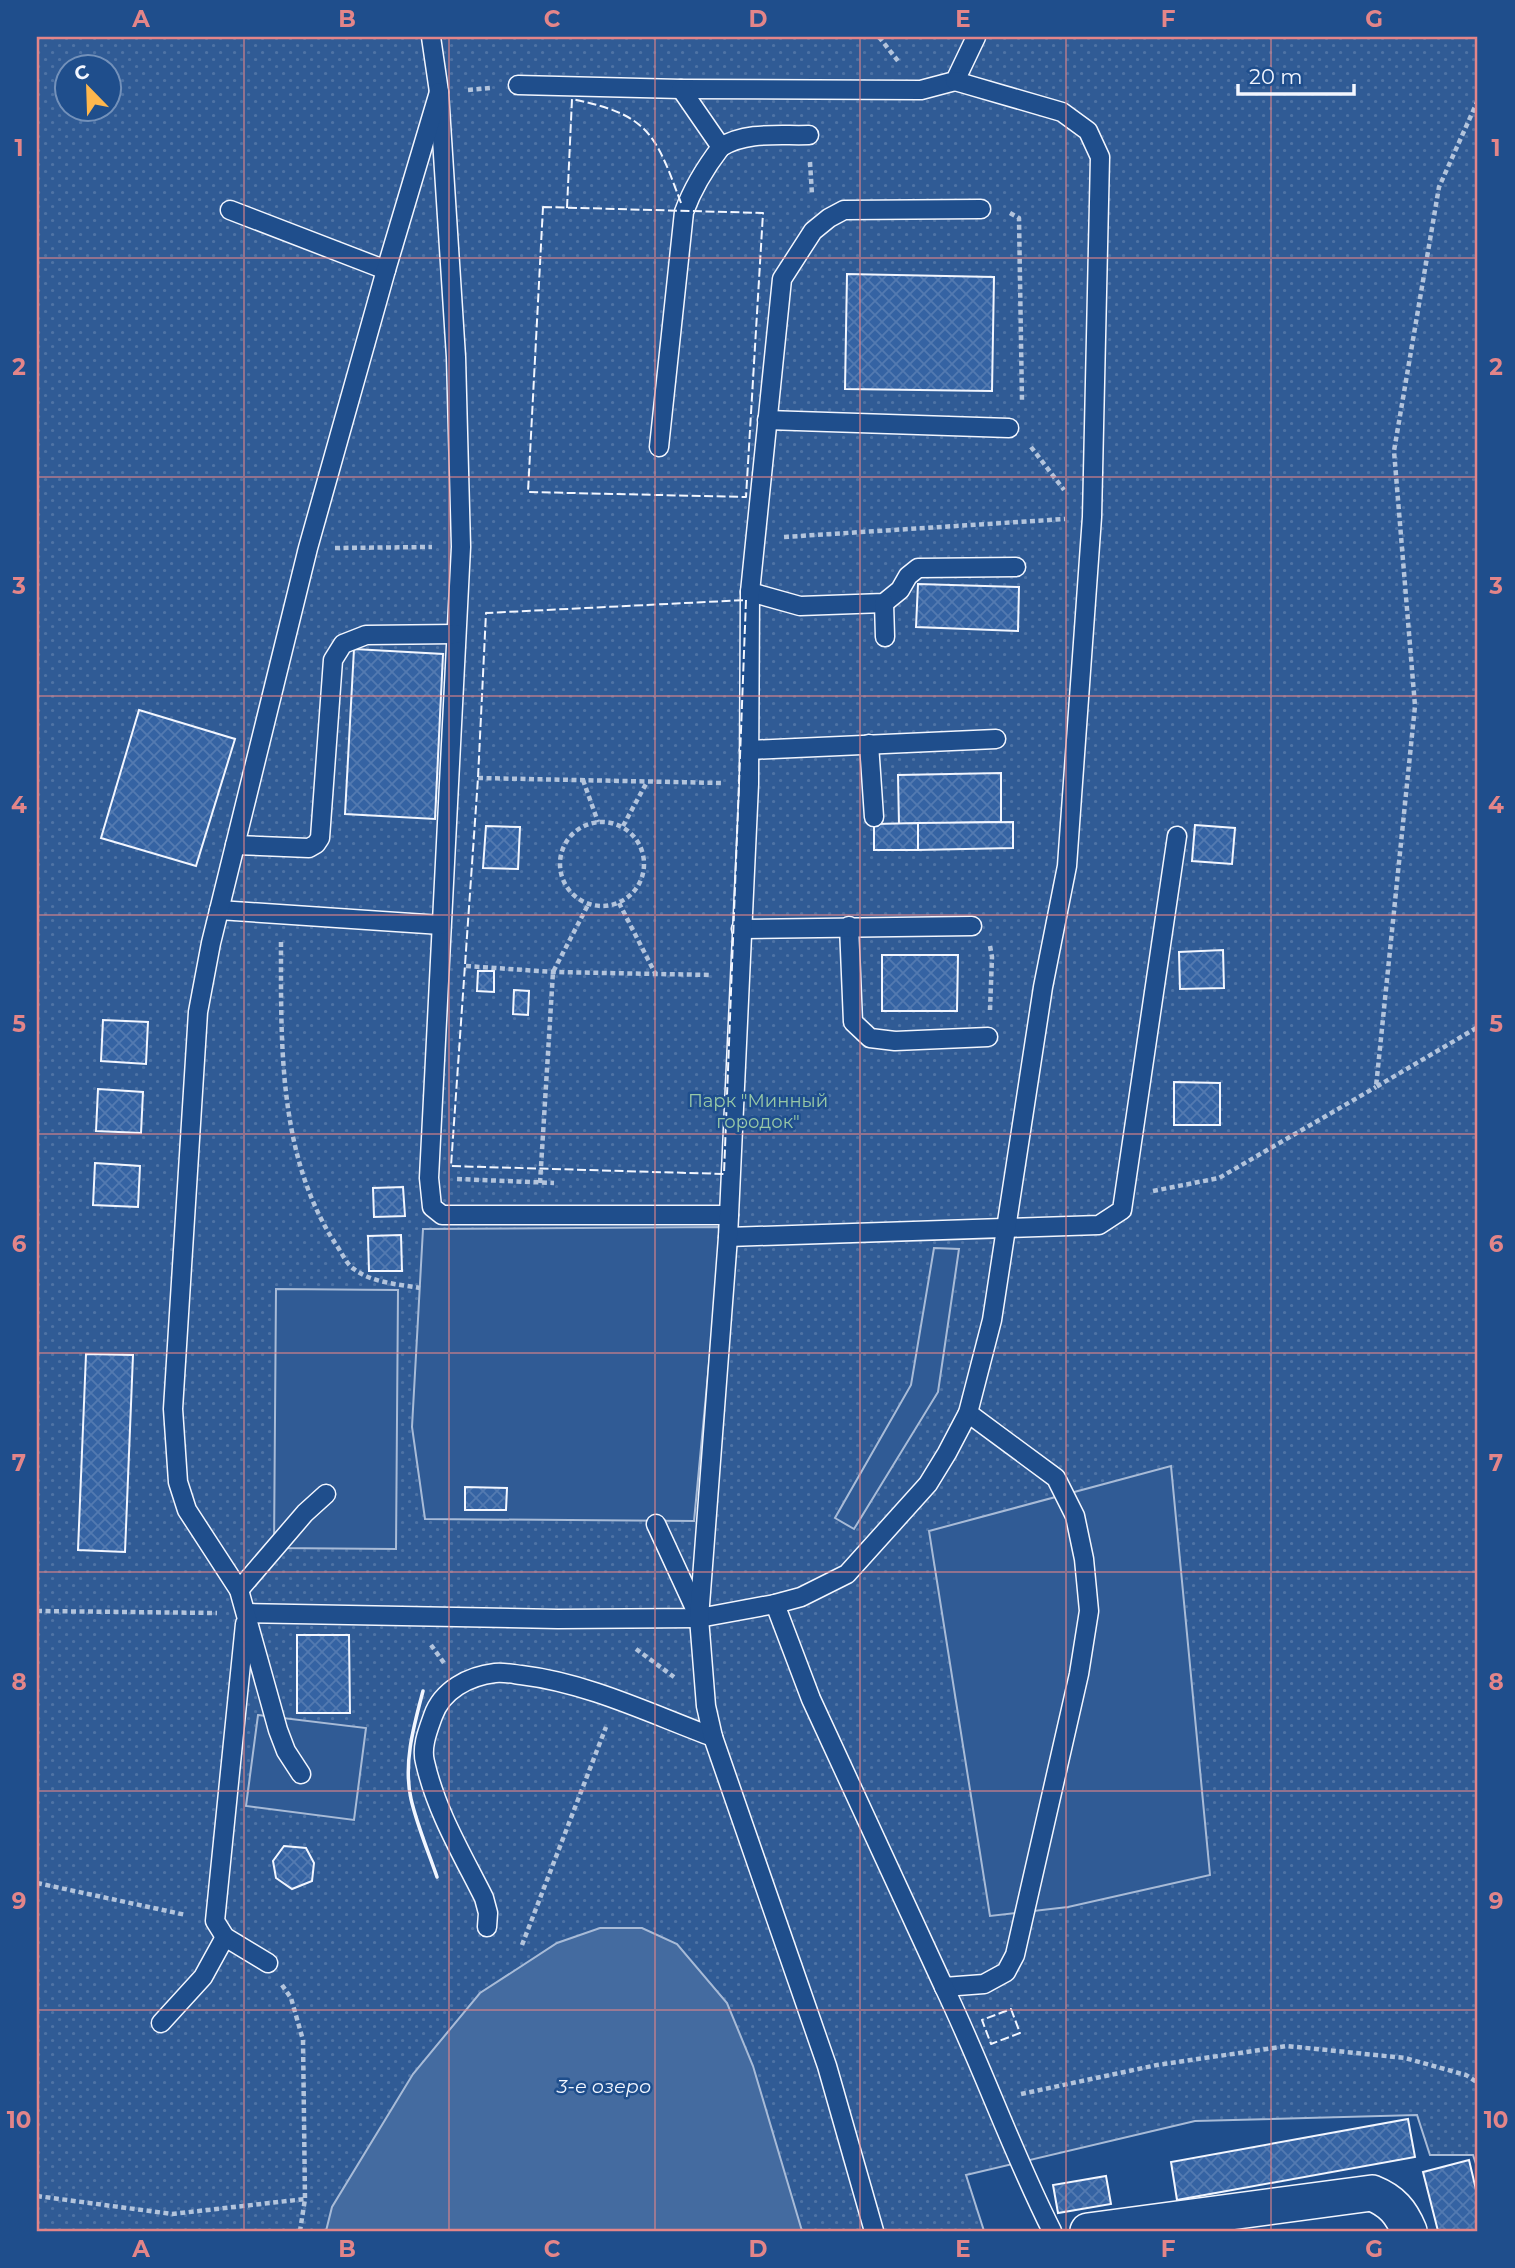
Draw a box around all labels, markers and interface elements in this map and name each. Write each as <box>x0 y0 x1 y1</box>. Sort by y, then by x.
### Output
text: A <box>131 5 150 33</box>
text: B <box>338 5 356 33</box>
text: C <box>544 5 561 33</box>
text: D <box>749 5 768 33</box>
text: E <box>955 5 971 33</box>
text: F <box>1161 5 1176 33</box>
text: G <box>1365 5 1383 33</box>
north arrow <box>52 52 122 122</box>
scale bar <box>1238 52 1354 96</box>
text: С <box>71 59 93 86</box>
text: 20 m <box>1249 64 1303 89</box>
text: 1 <box>14 134 24 162</box>
text: 1 <box>1491 134 1501 162</box>
text: 2 <box>12 353 26 381</box>
text: 2 <box>1489 353 1503 381</box>
text: 3 <box>11 572 26 600</box>
text: 3 <box>1488 572 1503 600</box>
text: 4 <box>11 791 27 819</box>
text: 4 <box>1488 791 1504 819</box>
text: 5 <box>12 1010 26 1038</box>
text: 5 <box>1489 1010 1503 1038</box>
park label: Парк "Минный городок" <box>688 1090 828 1133</box>
text: 6 <box>12 1230 27 1258</box>
text: 6 <box>1489 1230 1504 1258</box>
text: 7 <box>12 1449 26 1477</box>
text: 7 <box>1489 1449 1503 1477</box>
text: 8 <box>11 1668 27 1696</box>
text: 8 <box>1488 1668 1504 1696</box>
text: 9 <box>12 1887 26 1915</box>
text: 9 <box>1489 1887 1503 1915</box>
water label: 3-е озеро <box>556 2075 651 2098</box>
text: 10 <box>7 2106 31 2134</box>
text: 10 <box>1484 2106 1508 2134</box>
text: A <box>131 2235 150 2263</box>
text: B <box>338 2235 356 2263</box>
text: C <box>544 2235 561 2263</box>
text: D <box>749 2235 768 2263</box>
text: E <box>955 2235 971 2263</box>
text: F <box>1161 2235 1176 2263</box>
text: G <box>1365 2235 1383 2263</box>

